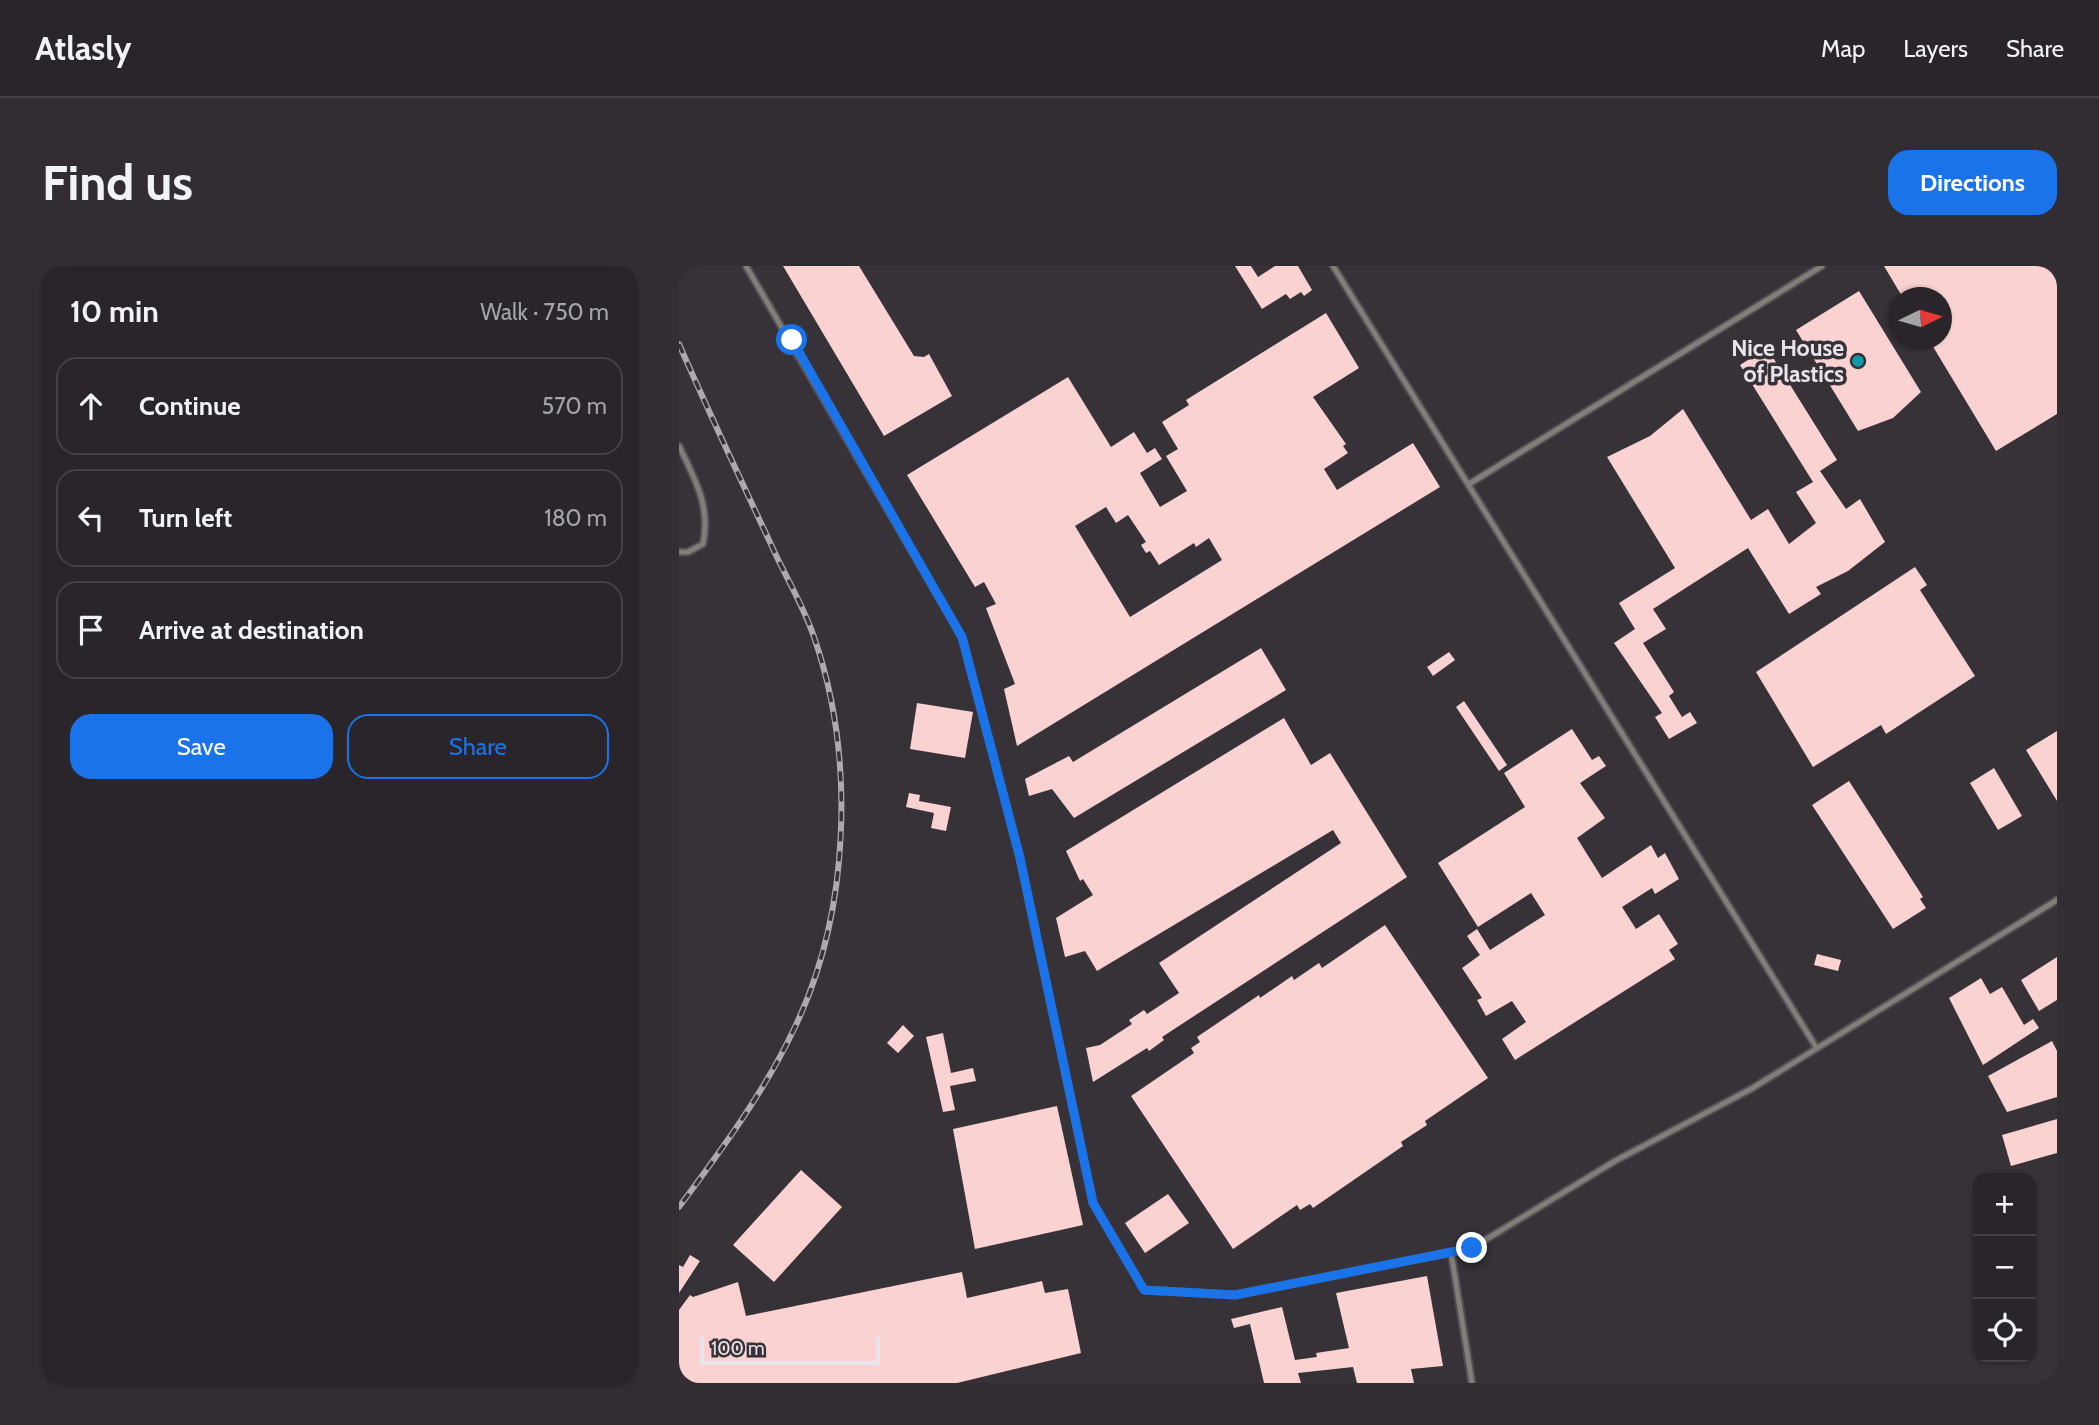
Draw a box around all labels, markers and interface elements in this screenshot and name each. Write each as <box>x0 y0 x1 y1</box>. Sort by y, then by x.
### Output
text: Atlasly <box>35 28 132 68</box>
text: Map <box>1821 34 1865 63</box>
text: Layers <box>1903 34 1968 63</box>
text: Share <box>2006 34 2064 63</box>
button: Directions <box>1888 150 2057 215</box>
text: Find us <box>42 153 193 212</box>
north arrow <box>1889 287 1952 350</box>
text: 10 min <box>70 293 159 330</box>
text: Walk · 750 m <box>480 298 609 326</box>
route start <box>776 324 807 355</box>
place label: Nice House of Plastics <box>1731 334 1844 388</box>
marker: Nice House of Plastics <box>1850 353 1866 369</box>
icon: ahead <box>72 387 110 425</box>
text: Continue <box>139 390 241 422</box>
text: 570 m <box>542 392 607 420</box>
icon: left <box>72 499 110 537</box>
text: Turn left <box>139 502 232 534</box>
text: 180 m <box>544 504 607 532</box>
icon: arrive <box>72 611 110 649</box>
text: Arrive at destination <box>139 614 364 646</box>
button: Save <box>70 714 333 779</box>
button: Share <box>347 714 609 779</box>
map controls <box>1973 1173 2036 1362</box>
button: + <box>1973 1173 2036 1236</box>
route end <box>1456 1232 1487 1263</box>
button: − <box>1973 1236 2036 1299</box>
button: locate <box>1973 1299 2036 1362</box>
scale bar <box>700 1334 880 1366</box>
text: 100 m <box>711 1337 765 1360</box>

